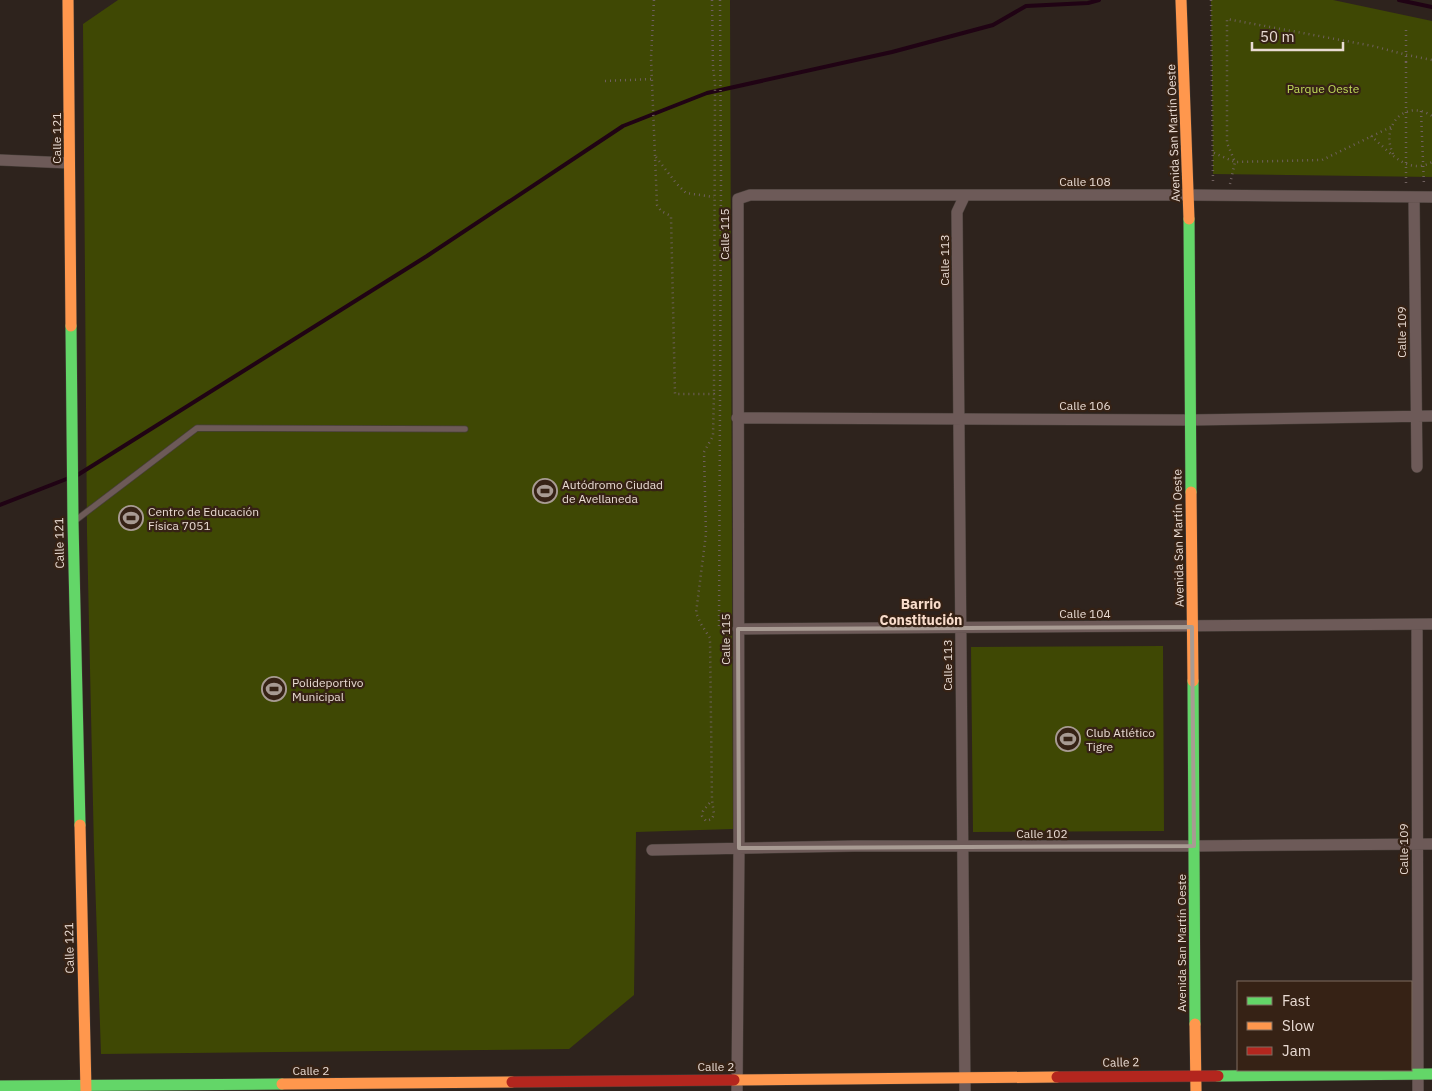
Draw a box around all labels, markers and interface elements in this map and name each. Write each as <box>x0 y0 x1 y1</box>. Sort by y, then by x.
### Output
scale bar <box>1252 20 1343 52</box>
text: 50 m <box>1260 27 1295 46</box>
street label: Avenida San Martín Oeste <box>1163 63 1183 202</box>
park label: Parque Oeste <box>1287 81 1360 96</box>
street label: Calle 121 <box>49 112 64 164</box>
street label: Calle 108 <box>1059 174 1111 189</box>
street label: Calle 115 <box>717 208 732 260</box>
street label: Calle 113 <box>937 234 952 286</box>
street label: Calle 109 <box>1394 306 1409 358</box>
street label: Calle 106 <box>1059 398 1111 413</box>
street label: Avenida San Martín Oeste <box>1169 468 1187 607</box>
place label: Autódromo Ciudad de Avellaneda <box>562 477 663 506</box>
sports icon: Autódromo Ciudad de Avellaneda <box>532 478 558 504</box>
place label: Centro de Educación Física 7051 <box>148 504 259 533</box>
sports icon: Centro de Educación Física 7051 <box>118 505 144 531</box>
street label: Calle 121 <box>51 517 67 569</box>
district label: Barrio Constitución <box>880 595 962 629</box>
street label: Calle 104 <box>1059 606 1111 621</box>
street label: Calle 115 <box>718 613 733 665</box>
street label: Calle 113 <box>940 639 955 691</box>
place label: Polideportivo Municipal <box>292 675 364 704</box>
sports icon: Polideportivo Municipal <box>261 676 287 702</box>
place label: Club Atlético Tigre <box>1086 725 1155 754</box>
sports icon: Club Atlético Tigre <box>1055 726 1081 752</box>
street label: Calle 109 <box>1396 823 1411 875</box>
street label: Calle 102 <box>1016 826 1068 841</box>
street label: Avenida San Martín Oeste <box>1174 874 1189 1012</box>
street label: Calle 121 <box>61 922 77 974</box>
legend <box>1237 981 1412 1071</box>
text: Fast <box>1282 991 1310 1010</box>
text: Slow <box>1282 1016 1315 1035</box>
text: Jam <box>1282 1041 1311 1060</box>
street label: Calle 2 <box>1102 1054 1140 1070</box>
street label: Calle 2 <box>698 1059 734 1074</box>
street label: Calle 2 <box>293 1063 329 1078</box>

